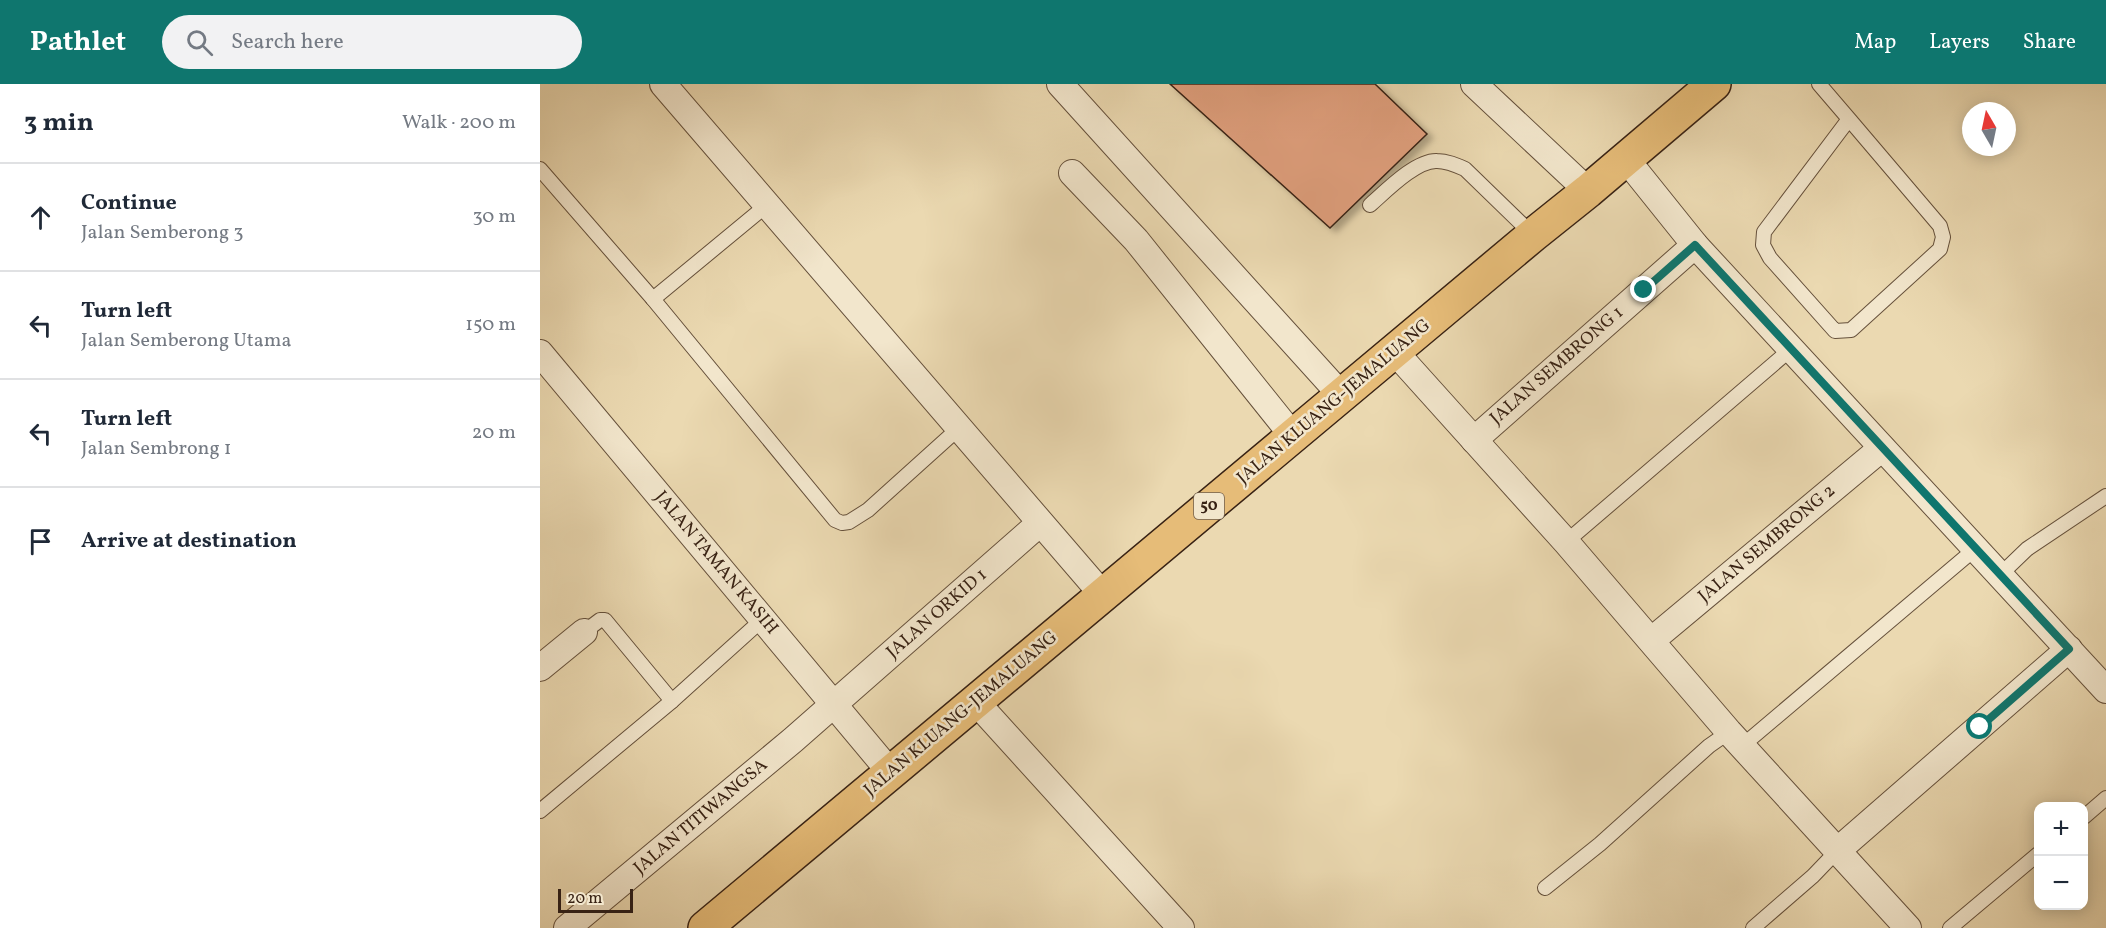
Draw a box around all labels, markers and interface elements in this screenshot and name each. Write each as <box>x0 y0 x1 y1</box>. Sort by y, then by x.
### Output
search box <box>162 15 582 69</box>
text: Pathlet <box>30 23 126 62</box>
icon: search <box>183 26 216 59</box>
text: Search here <box>231 27 344 58</box>
text: Map <box>1854 28 1896 57</box>
text: Layers <box>1929 28 1990 57</box>
text: Share <box>2023 28 2076 57</box>
north arrow <box>1962 102 2016 156</box>
text: 3 min <box>24 105 94 141</box>
text: Walk · 200 m <box>402 109 516 137</box>
text: Continue <box>81 188 177 219</box>
icon: ahead <box>24 201 57 234</box>
text: 30 m <box>472 203 516 231</box>
text: Jalan Semberong 3 <box>81 219 244 247</box>
route end <box>1630 276 1656 302</box>
text: Turn left <box>81 296 172 327</box>
street label: JALAN SEMBRONG 1 <box>1485 301 1629 431</box>
icon: left <box>24 309 57 342</box>
text: 150 m <box>465 311 516 339</box>
street label: JALAN KLUANG-JEMALUANG <box>1232 313 1436 491</box>
text: Jalan Semberong Utama <box>81 327 291 355</box>
text: Turn left <box>81 404 172 435</box>
icon: left <box>24 417 57 450</box>
text: 20 m <box>472 419 516 447</box>
text: Jalan Sembrong 1 <box>81 435 232 463</box>
street label: JALAN SEMBRONG 2 <box>1693 479 1841 609</box>
street label: JALAN TAMAN KASIH <box>648 486 784 640</box>
road number: 50 <box>1194 493 1224 519</box>
icon: arrive <box>24 525 57 558</box>
text: Arrive at destination <box>81 526 297 557</box>
street label: JALAN ORKID 1 <box>881 563 993 665</box>
street label: JALAN KLUANG-JEMALUANG <box>859 625 1063 803</box>
route start <box>1966 713 1992 739</box>
street label: JALAN TITIWANGSA <box>629 753 774 881</box>
map controls <box>2034 802 2088 910</box>
button: + <box>2034 802 2088 856</box>
button: − <box>2034 856 2088 910</box>
scale bar <box>558 886 633 914</box>
text: 20 m <box>567 888 602 910</box>

